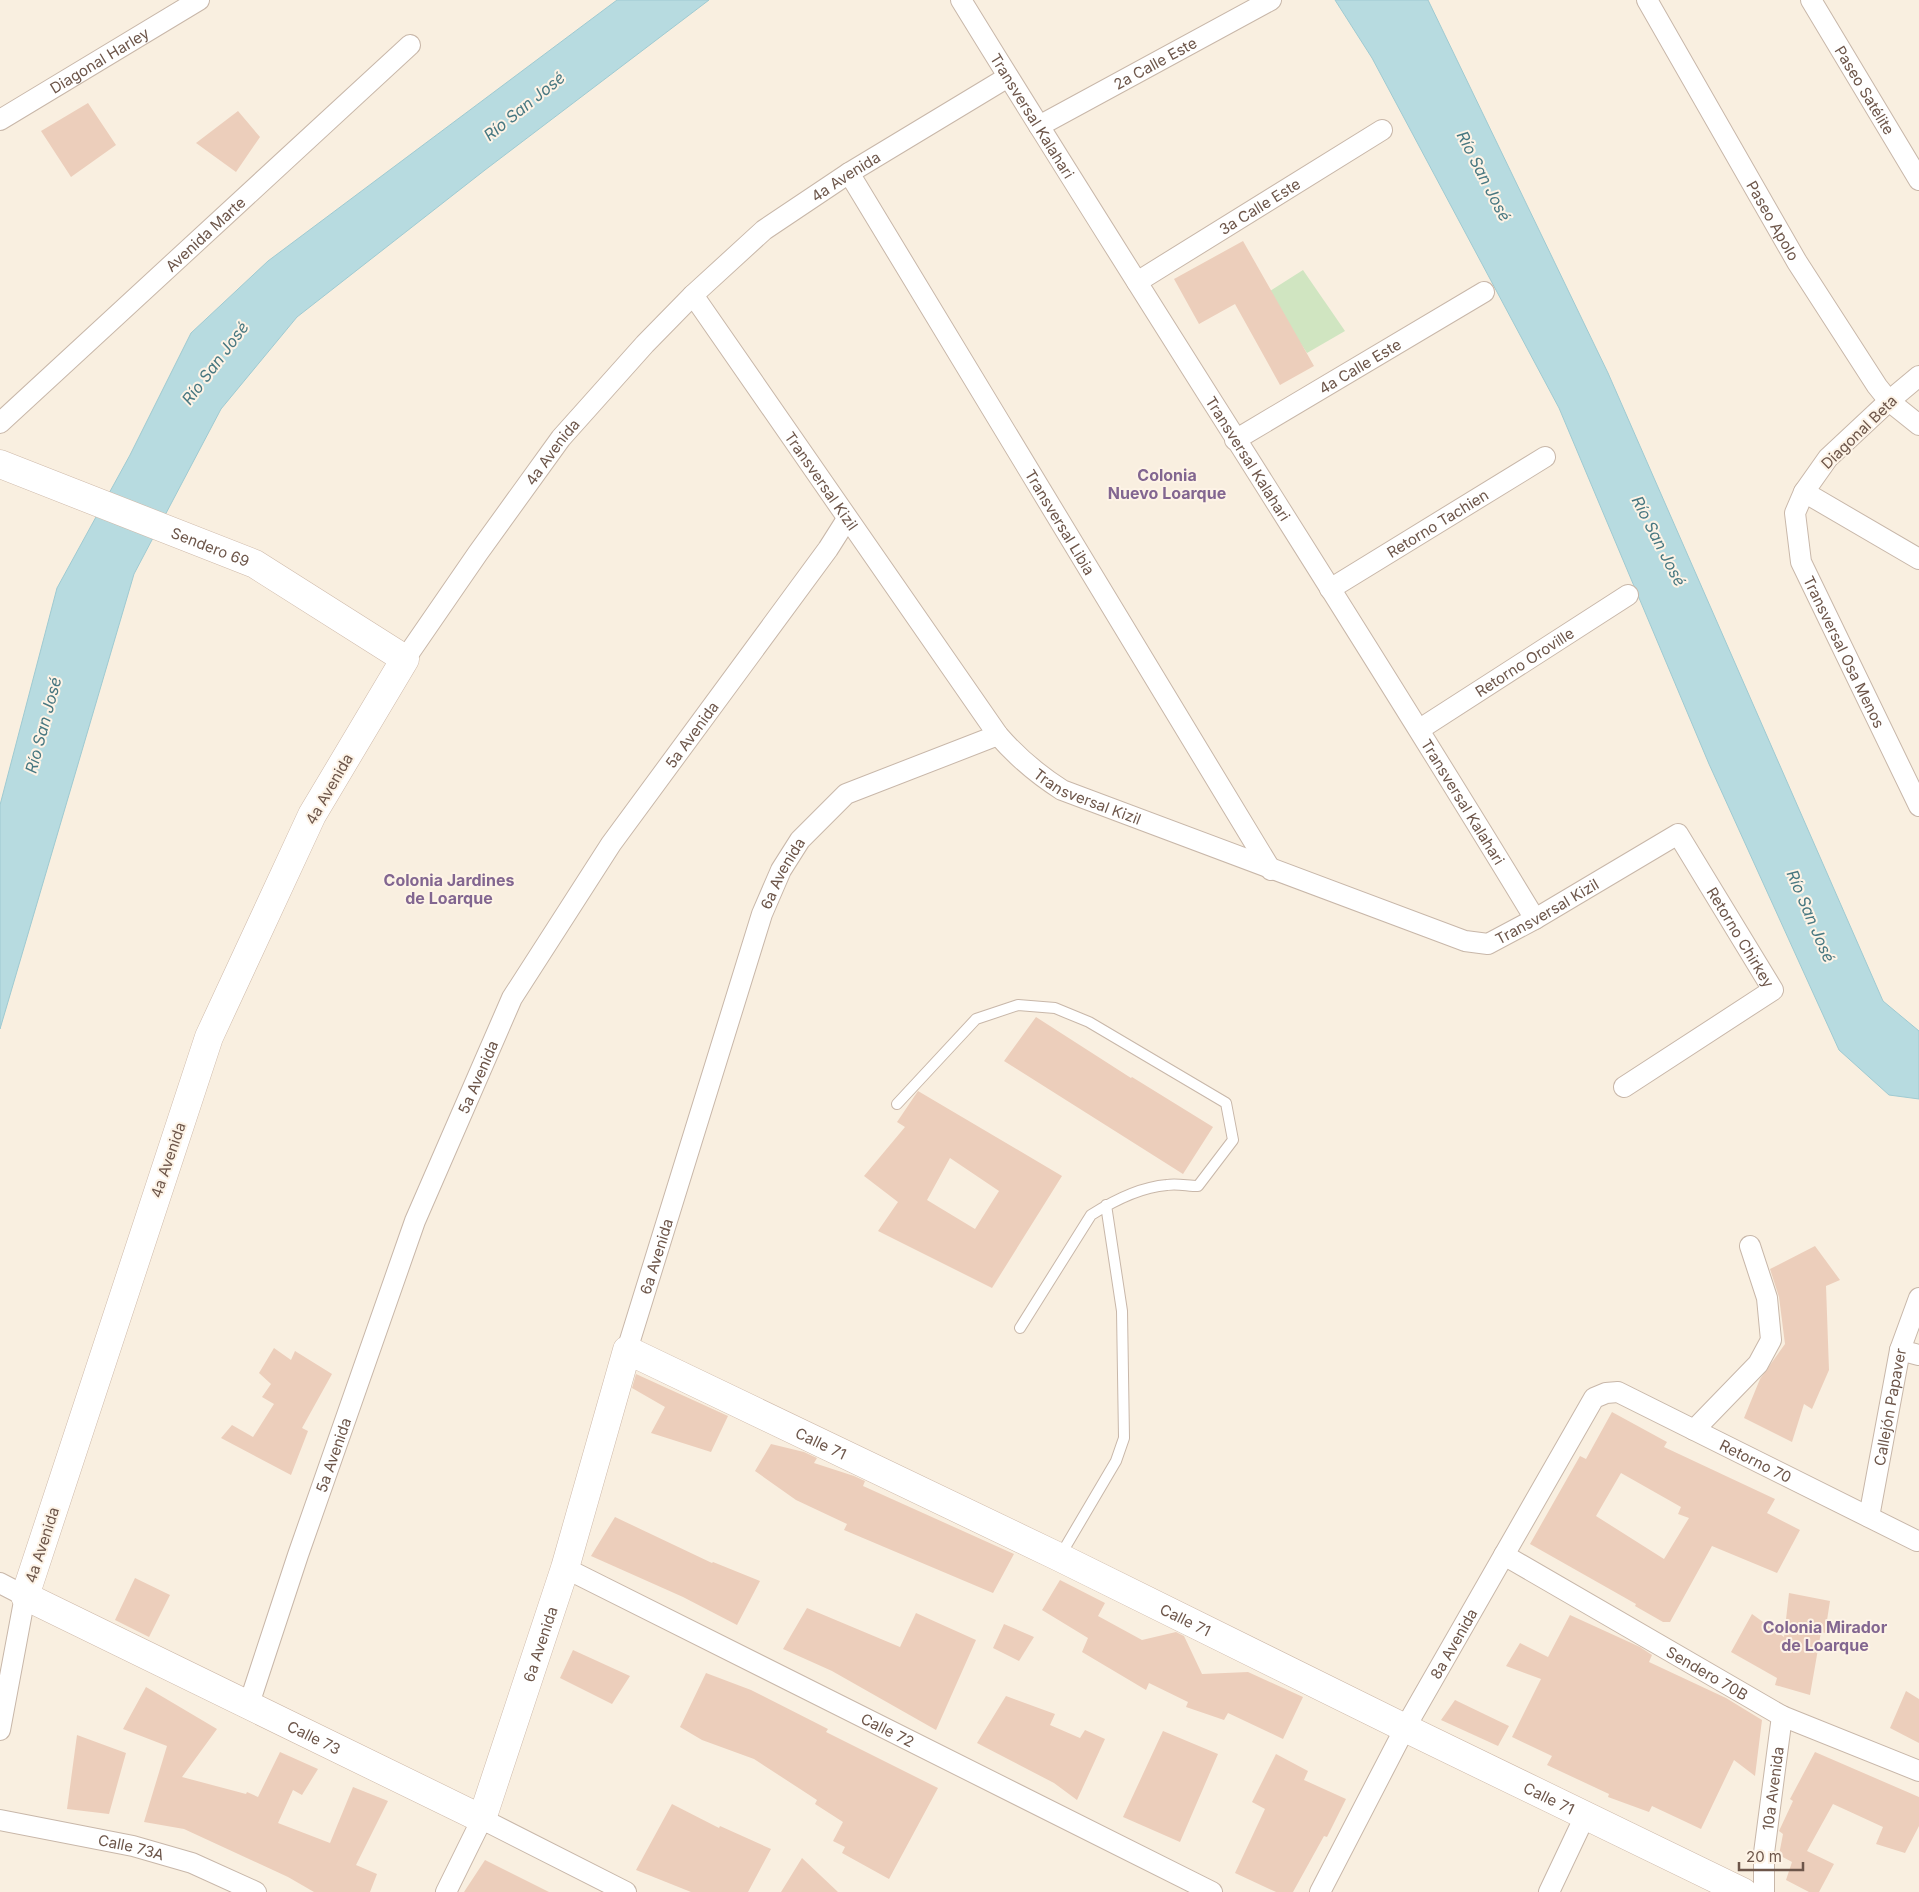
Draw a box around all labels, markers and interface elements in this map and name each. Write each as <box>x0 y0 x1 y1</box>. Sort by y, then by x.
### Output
street label: Diagonal Harley <box>46 23 153 97</box>
street label: 2a Calle Este <box>1110 33 1200 93</box>
street label: Paseo Satélite <box>1831 42 1899 138</box>
street label: Transversal Kalahari <box>987 50 1079 182</box>
water label: Río San José <box>479 67 569 145</box>
water label: Río San José <box>1453 127 1515 225</box>
street label: 4a Avenida <box>807 147 884 205</box>
street label: 3a Calle Este <box>1215 174 1303 238</box>
street label: Paseo Apolo <box>1743 177 1804 264</box>
street label: Avenida Marte <box>161 192 249 275</box>
water label: Río San José <box>177 318 253 408</box>
street label: 4a Calle Este <box>1315 334 1404 398</box>
street label: Diagonal Beta <box>1817 391 1901 473</box>
street label: Transversal Kalahari <box>1202 393 1295 524</box>
street label: 4a Avenida <box>521 415 583 489</box>
street label: Transversal Kizil <box>781 428 863 534</box>
district label: Colonia Nuevo Loarque <box>1108 465 1226 503</box>
street label: Transversal Libia <box>1021 466 1099 578</box>
street label: Retorno Tachien <box>1383 485 1492 561</box>
water label: Río San José <box>1628 492 1690 590</box>
street label: Sendero 69 <box>169 523 252 570</box>
street label: Transversal Osa Menos <box>1800 573 1889 731</box>
street label: Retorno Oroville <box>1471 623 1577 701</box>
water label: Río San José <box>21 675 65 775</box>
street label: 5a Avenida <box>661 697 722 772</box>
street label: Transversal Kalahari <box>1417 735 1509 868</box>
street label: 4a Avenida <box>301 750 357 828</box>
street label: Transversal Kizil <box>1030 764 1144 828</box>
street label: 6a Avenida <box>756 834 809 912</box>
water label: Río San José <box>1783 867 1839 965</box>
district label: Colonia Jardines de Loarque <box>384 870 514 908</box>
street label: Transversal Kizil <box>1492 874 1602 948</box>
street label: Retorno Chirkey <box>1703 884 1779 991</box>
street label: 5a Avenida <box>453 1037 502 1117</box>
street label: 4a Avenida <box>146 1120 190 1200</box>
street label: 6a Avenida <box>635 1216 677 1297</box>
street label: Callejón Papaver <box>1869 1346 1910 1467</box>
street label: 5a Avenida <box>311 1415 355 1495</box>
street label: Calle 71 <box>792 1423 850 1463</box>
street label: Retorno 70 <box>1717 1435 1795 1486</box>
street label: 4a Avenida <box>21 1505 63 1585</box>
street label: Calle 71 <box>1157 1599 1214 1640</box>
street label: 6a Avenida <box>519 1604 561 1684</box>
street label: 8a Avenida <box>1426 1605 1481 1682</box>
district label: Colonia Mirador de Loarque <box>1763 1617 1888 1655</box>
street label: Sendero 70B <box>1663 1642 1752 1704</box>
street label: Calle 72 <box>858 1708 918 1751</box>
street label: Calle 73 <box>284 1716 344 1758</box>
street label: 10a Avenida <box>1758 1745 1787 1832</box>
street label: Calle 71 <box>1521 1778 1578 1818</box>
street label: Calle 73A <box>97 1830 167 1864</box>
scale bar <box>1739 1840 1803 1872</box>
text: 20 m <box>1746 1847 1782 1866</box>

